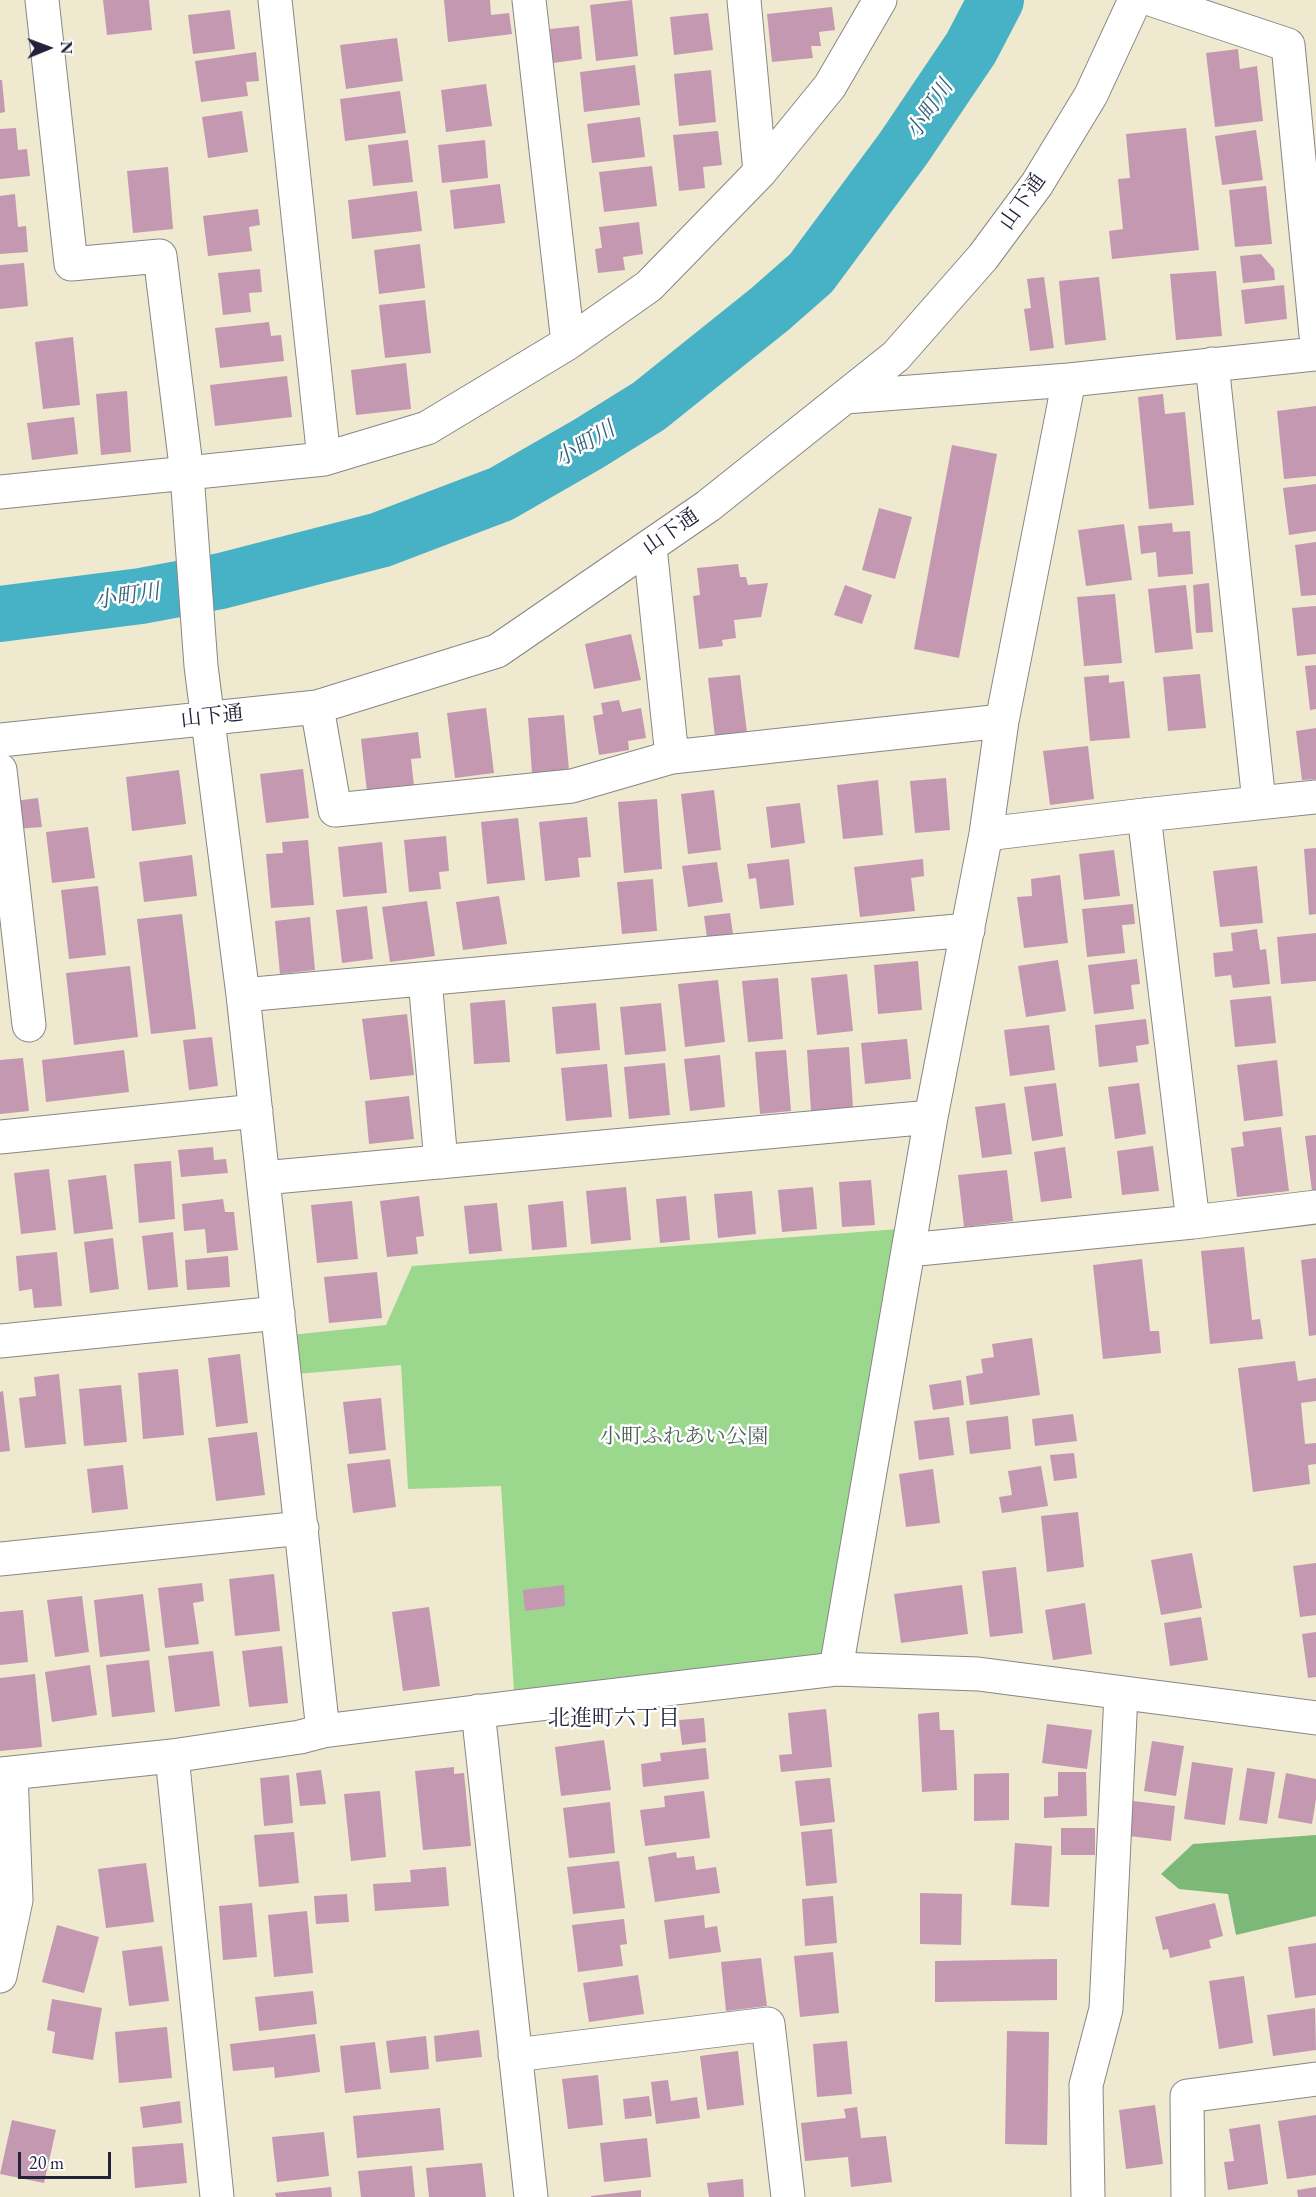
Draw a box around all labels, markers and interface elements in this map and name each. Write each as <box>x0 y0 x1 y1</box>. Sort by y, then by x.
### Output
north arrow <box>18 18 78 78</box>
text: N <box>56 41 77 54</box>
water label: 小町川 <box>901 75 959 145</box>
street label: 山下通 <box>995 169 1051 235</box>
water label: 小町川 <box>550 417 620 473</box>
street label: 山下通 <box>638 504 704 560</box>
water label: 小町川 <box>92 579 162 615</box>
street label: 山下通 <box>179 701 245 733</box>
park label: 小町ふれあい公園 <box>600 1424 768 1450</box>
district label: 北進町六丁目 <box>548 1706 680 1732</box>
scale bar <box>21 2140 114 2178</box>
text: 20 m <box>29 2151 64 2174</box>

